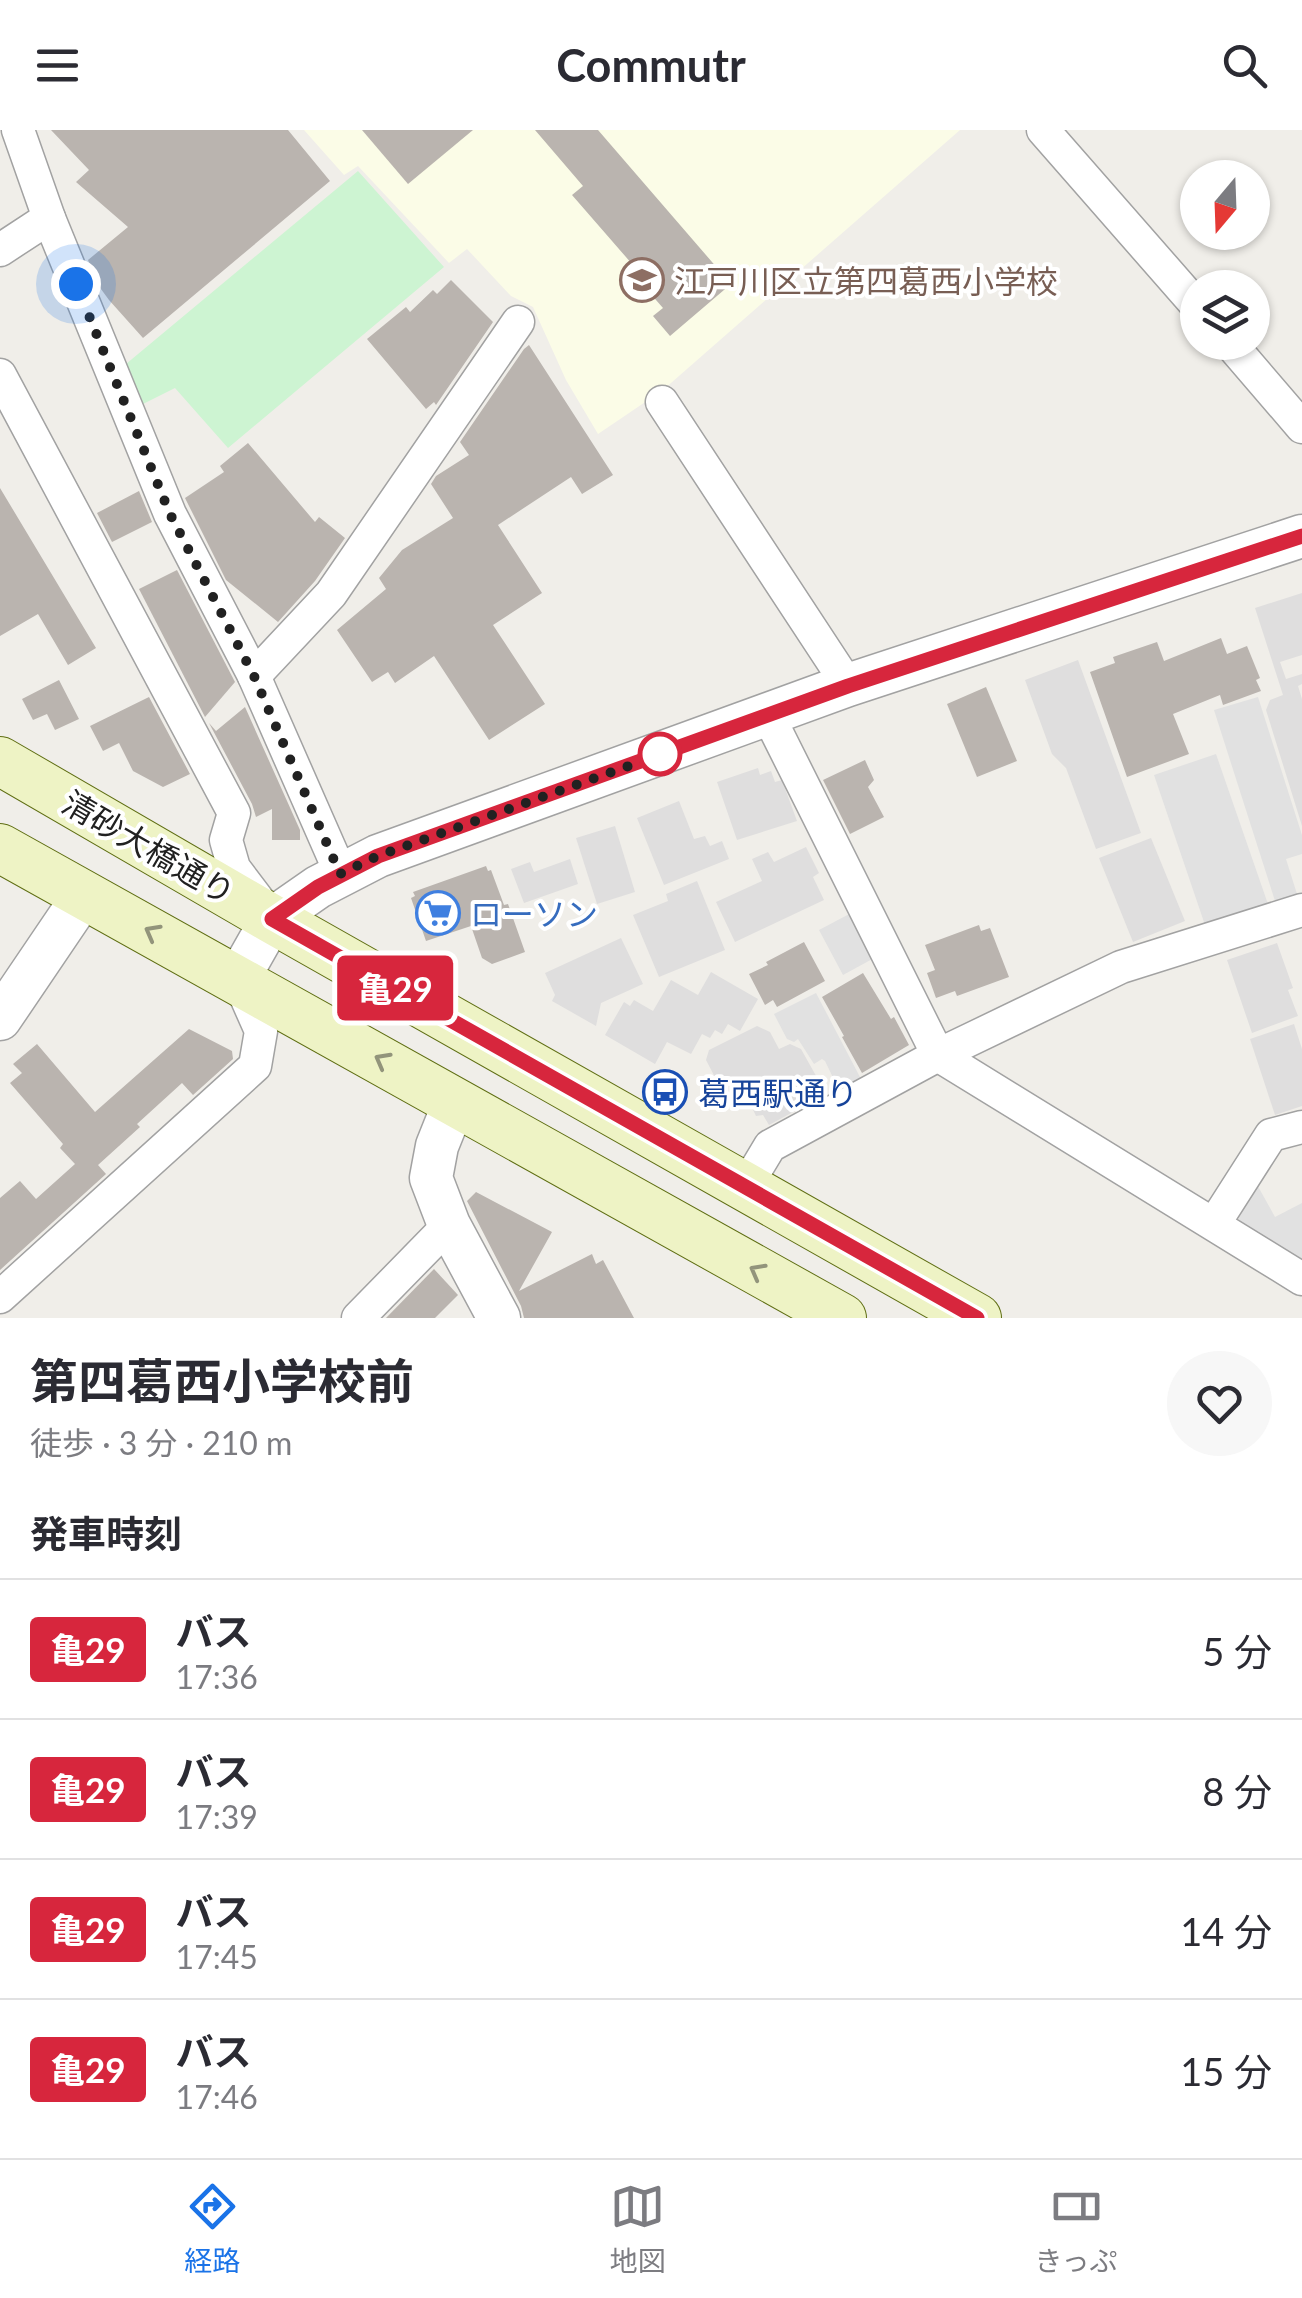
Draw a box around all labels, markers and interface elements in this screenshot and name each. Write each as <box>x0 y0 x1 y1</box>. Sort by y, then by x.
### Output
icon: menu <box>30 38 85 93</box>
text: Commutr <box>556 38 746 92</box>
icon: search <box>1217 38 1272 93</box>
north arrow <box>1180 160 1270 250</box>
map controls <box>1180 160 1270 360</box>
school or university icon: 江戸川区立第四葛西小学校 <box>619 257 665 303</box>
your location <box>51 259 101 309</box>
place label: 江戸川区立第四葛西小学校 <box>674 261 1058 300</box>
button: layers <box>1180 270 1270 360</box>
unlabelled marker <box>639 733 681 775</box>
street label: 清砂大橋通り <box>56 782 242 912</box>
supermarket icon: ローソン <box>415 890 461 936</box>
place label: ローソン <box>470 894 598 933</box>
one-way arrow <box>144 925 163 944</box>
line badge: 亀29 <box>338 956 452 1020</box>
text: 亀29 <box>357 967 433 1009</box>
one-way arrow <box>375 1053 393 1073</box>
bus stop icon: 葛西駅通り <box>642 1069 688 1115</box>
place label: 葛西駅通り <box>698 1073 858 1112</box>
one-way arrow <box>750 1263 768 1283</box>
button: heart <box>1167 1351 1272 1456</box>
text: 第四葛西小学校前 <box>30 1352 414 1409</box>
text: 徒歩 · 3 分 · 210 m <box>30 1423 292 1462</box>
text: 発車時刻 <box>30 1510 182 1556</box>
text: バス <box>176 1608 252 1654</box>
text: 亀29 <box>50 1628 126 1670</box>
text: 5 分 <box>1202 1628 1272 1674</box>
text: 17:36 <box>176 1657 258 1696</box>
text: バス <box>176 1748 252 1794</box>
text: 亀29 <box>50 1768 126 1810</box>
text: 8 分 <box>1202 1768 1272 1814</box>
text: 17:39 <box>176 1797 258 1836</box>
text: バス <box>176 1888 252 1934</box>
text: 亀29 <box>50 1908 126 1950</box>
text: 14 分 <box>1180 1908 1272 1954</box>
text: 17:45 <box>176 1937 258 1976</box>
text: バス <box>176 2028 252 2074</box>
text: 亀29 <box>50 2048 126 2090</box>
text: 15 分 <box>1180 2048 1272 2094</box>
text: 17:46 <box>176 2077 258 2116</box>
tab: 経路 <box>185 2179 241 2279</box>
tab: 地図 <box>610 2179 666 2279</box>
tab: きっぷ <box>1035 2179 1117 2279</box>

